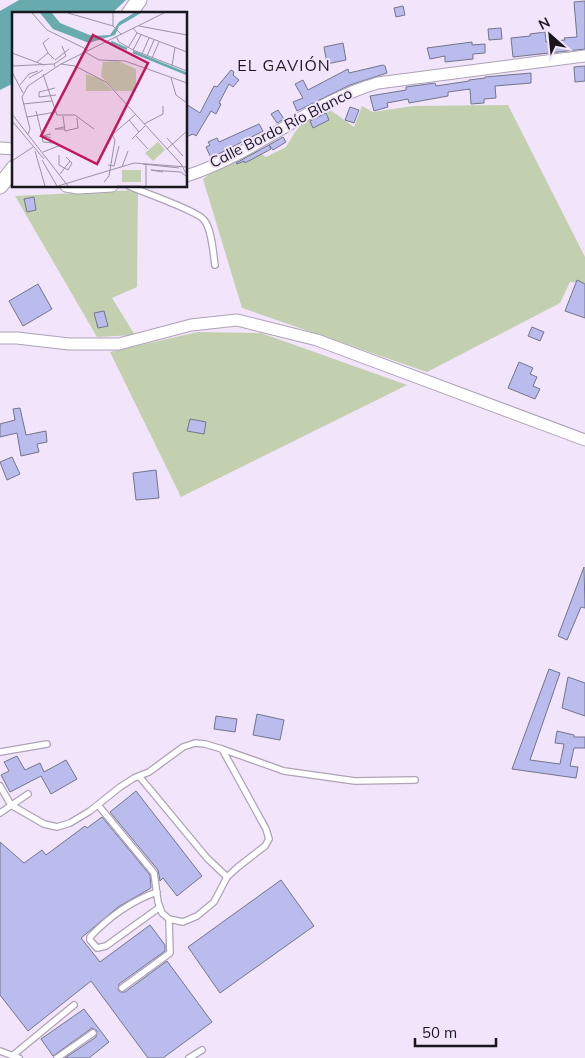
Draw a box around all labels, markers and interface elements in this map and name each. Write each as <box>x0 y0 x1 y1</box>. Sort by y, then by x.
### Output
north arrow <box>525 10 575 60</box>
inset map <box>12 12 188 188</box>
text: N <box>535 13 553 34</box>
district label: EL GAVIÓN <box>237 55 331 75</box>
street label: Calle Bordo Río Blanco <box>206 83 355 172</box>
scale bar <box>415 1016 496 1048</box>
text: 50 m <box>422 1023 457 1042</box>

